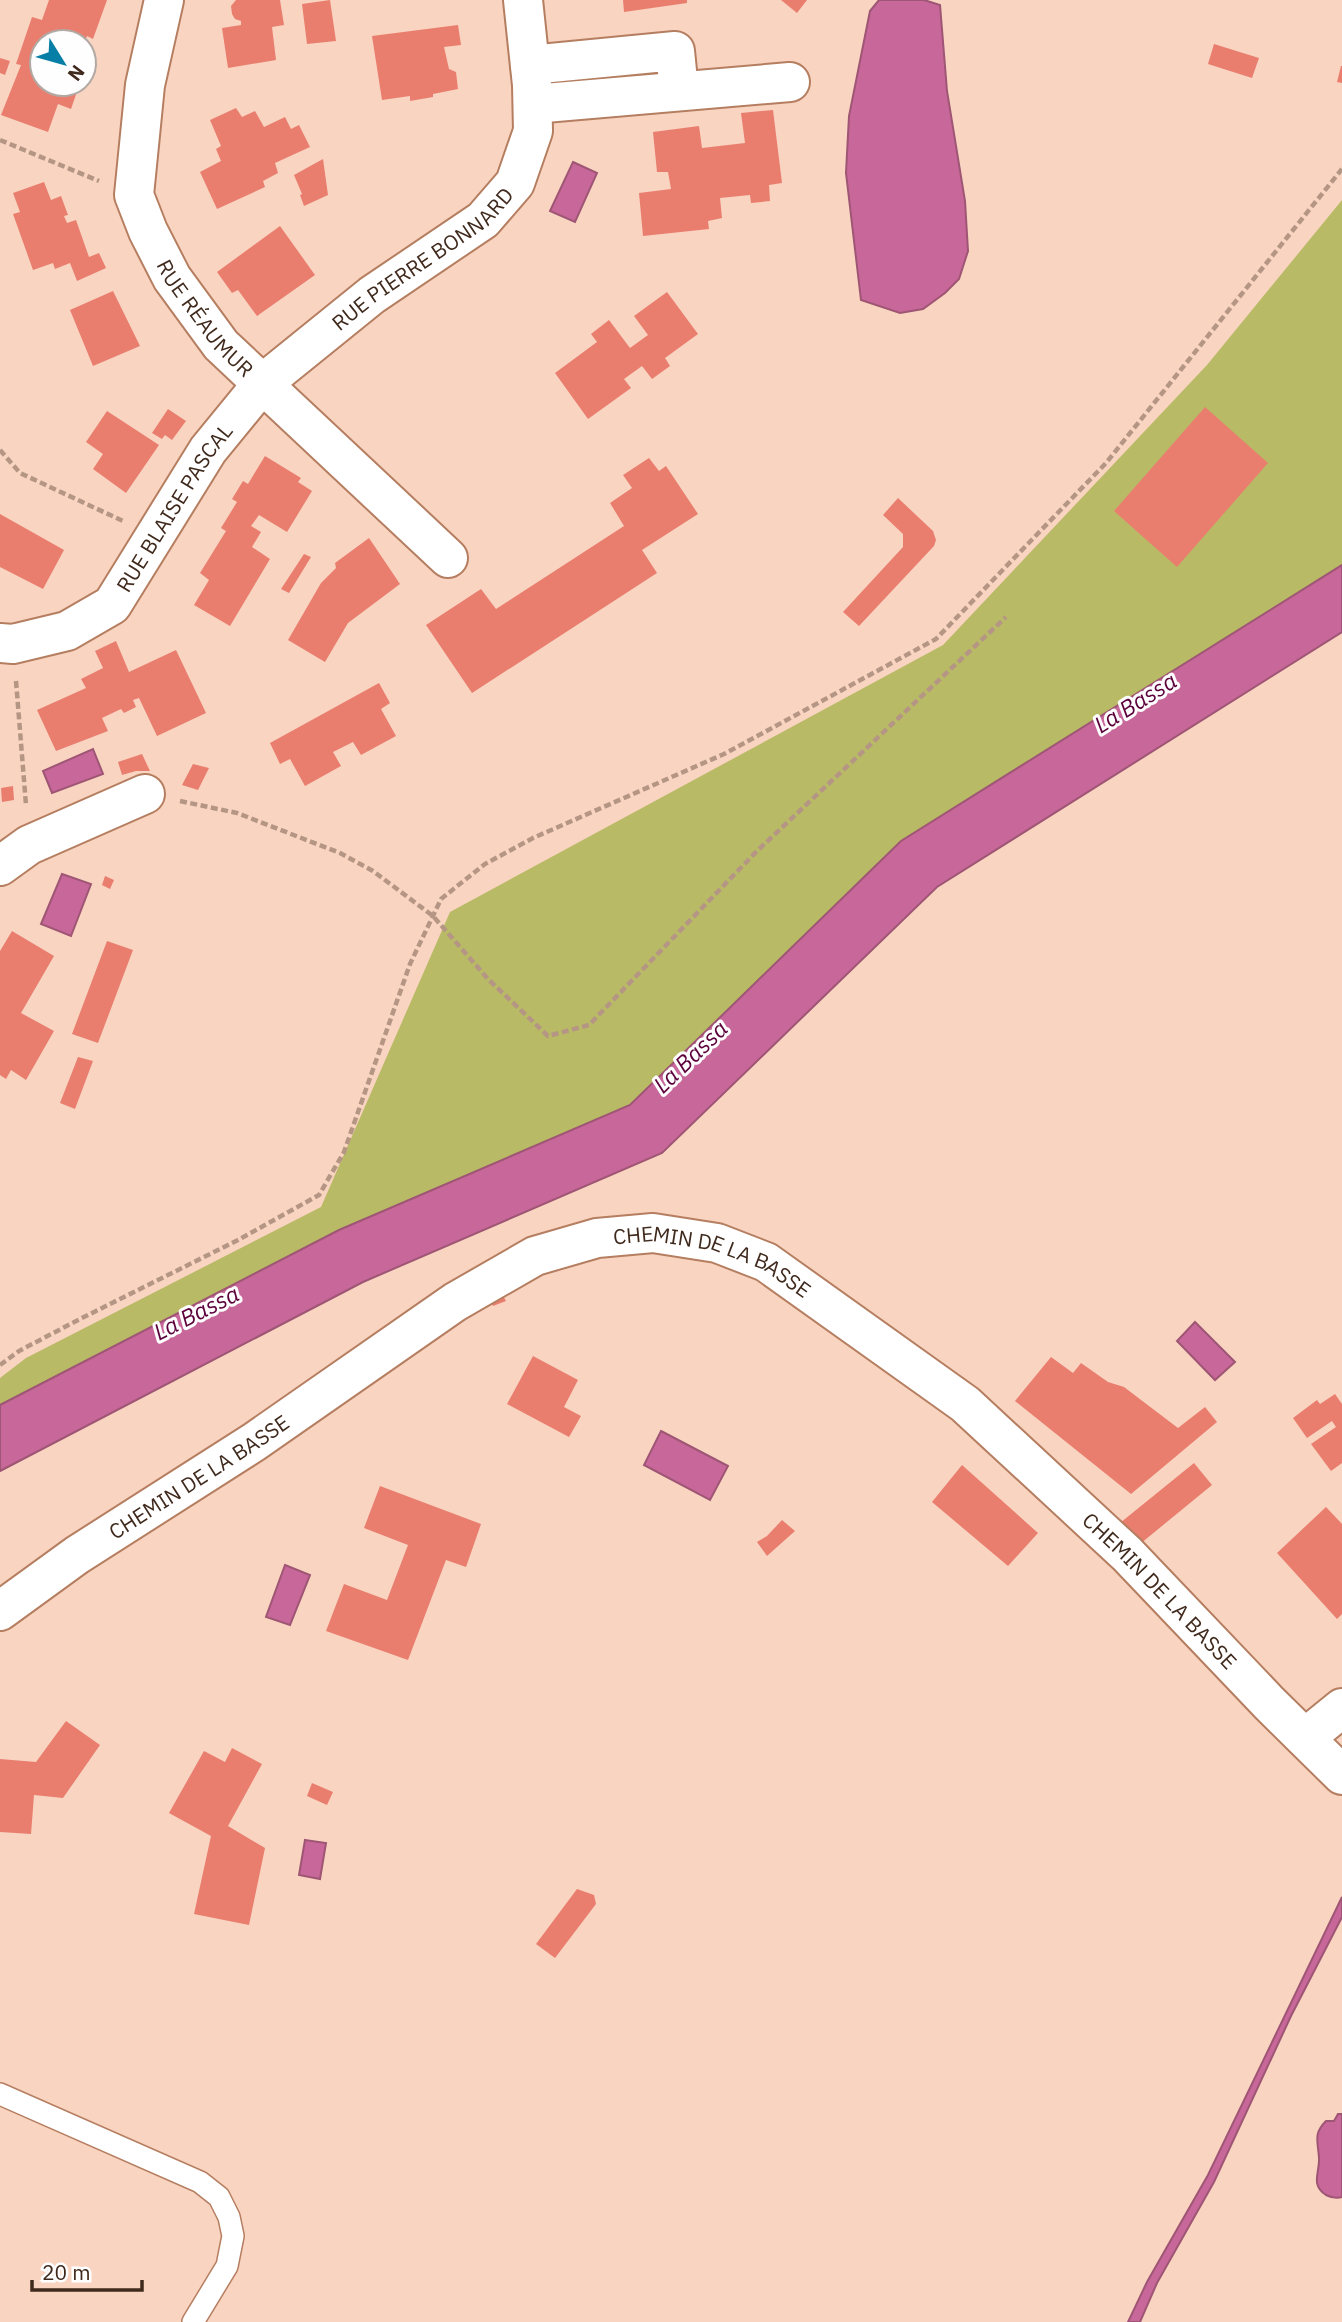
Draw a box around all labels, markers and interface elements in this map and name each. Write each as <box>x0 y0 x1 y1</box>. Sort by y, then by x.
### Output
north arrow <box>28 28 98 98</box>
text: N <box>63 61 90 86</box>
street label: RUE PIERRE BONNARD <box>326 181 519 336</box>
street label: RUE RÉAUMUR <box>151 254 260 383</box>
street label: RUE BLAISE PASCAL <box>110 417 238 597</box>
water label: La Bassa <box>1088 665 1182 739</box>
water label: La Bassa <box>646 1013 734 1099</box>
street label: CHEMIN DE LA BASSE <box>612 1219 817 1304</box>
water label: La Bassa <box>148 1278 244 1346</box>
street label: CHEMIN DE LA BASSE <box>103 1408 294 1545</box>
street label: CHEMIN DE LA BASSE <box>1077 1506 1243 1675</box>
scale bar <box>32 2248 142 2292</box>
text: 20 m <box>42 2258 91 2286</box>

